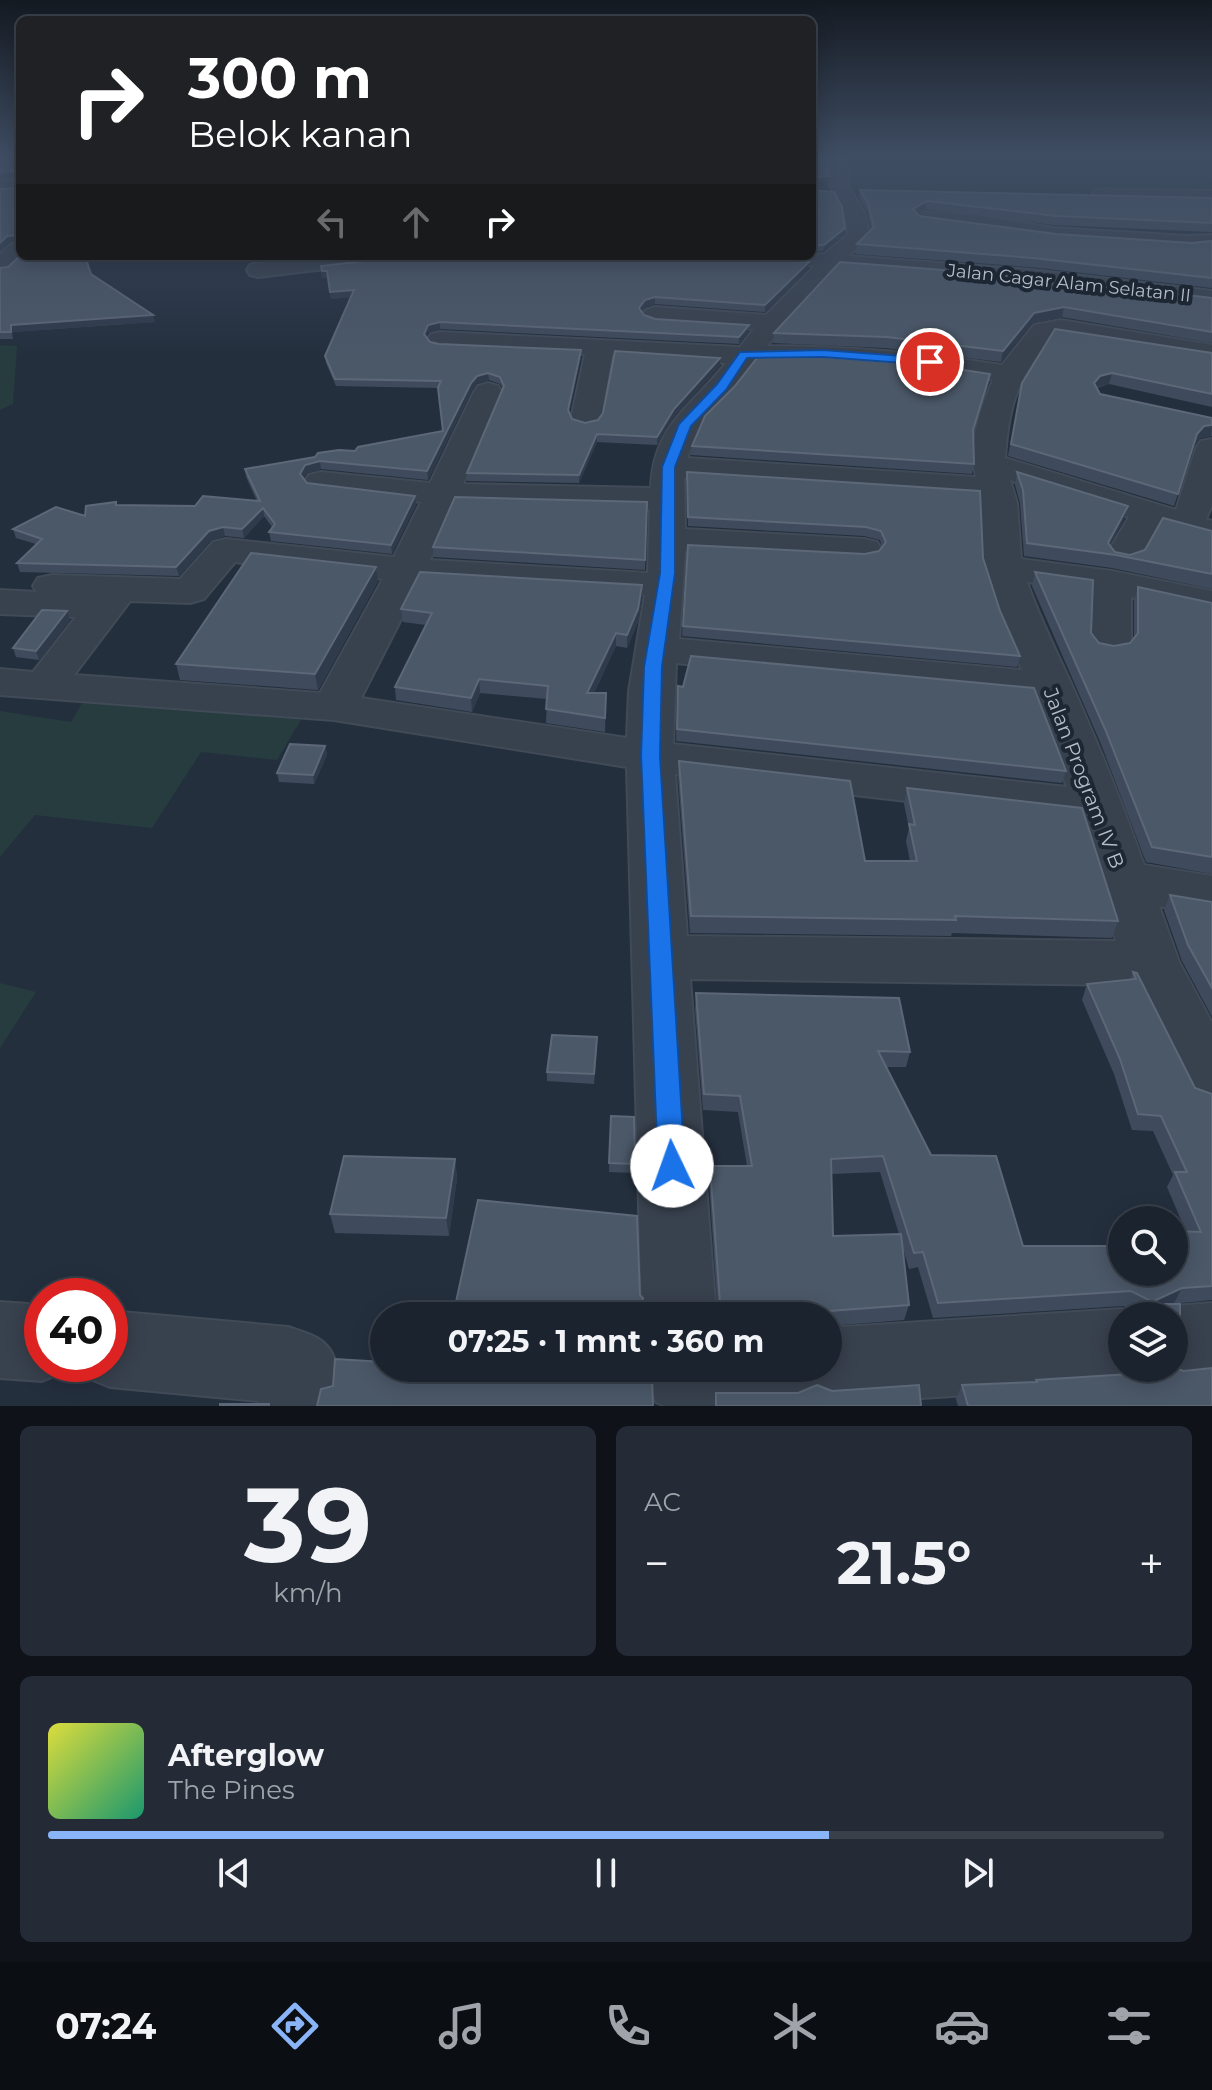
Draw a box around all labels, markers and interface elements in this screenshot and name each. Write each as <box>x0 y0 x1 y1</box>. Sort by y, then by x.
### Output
text: 300 m <box>188 44 372 112</box>
icon: right <box>56 48 160 152</box>
text: Belok kanan <box>188 112 412 156</box>
icon: left <box>310 200 354 244</box>
icon: ahead <box>394 200 438 244</box>
icon: right <box>478 200 522 244</box>
street label: Jalan Cagar Alam Selatan II <box>945 259 1192 307</box>
pin <box>896 328 964 396</box>
icon: arrive <box>908 340 952 384</box>
street label: Jalan Program IV B <box>1038 684 1129 872</box>
position arrow <box>630 1124 714 1208</box>
map controls <box>1108 1206 1188 1382</box>
button: search <box>1108 1206 1188 1286</box>
speed limit sign: 40 <box>24 1278 128 1382</box>
button: layers <box>1108 1302 1188 1382</box>
text: 07:25 · 1 mnt · 360 m <box>448 1323 764 1360</box>
text: 39 <box>244 1461 372 1588</box>
text: AC <box>644 1486 681 1518</box>
text: 21.5° <box>836 1526 972 1599</box>
text: − <box>644 1536 669 1590</box>
text: + <box>1139 1536 1164 1590</box>
text: km/h <box>273 1577 343 1609</box>
text: Afterglow <box>168 1737 324 1774</box>
text: The Pines <box>168 1774 295 1806</box>
icon: previous <box>212 1851 256 1895</box>
icon: pause <box>584 1851 628 1895</box>
icon: next <box>956 1851 1000 1895</box>
icon: directions <box>267 1998 323 2054</box>
icon: music <box>434 1998 490 2054</box>
icon: phone <box>600 1998 656 2054</box>
icon: climate <box>767 1998 823 2054</box>
icon: car <box>934 1998 990 2054</box>
icon: filters <box>1101 1998 1157 2054</box>
text: 07:24 <box>55 2004 156 2048</box>

